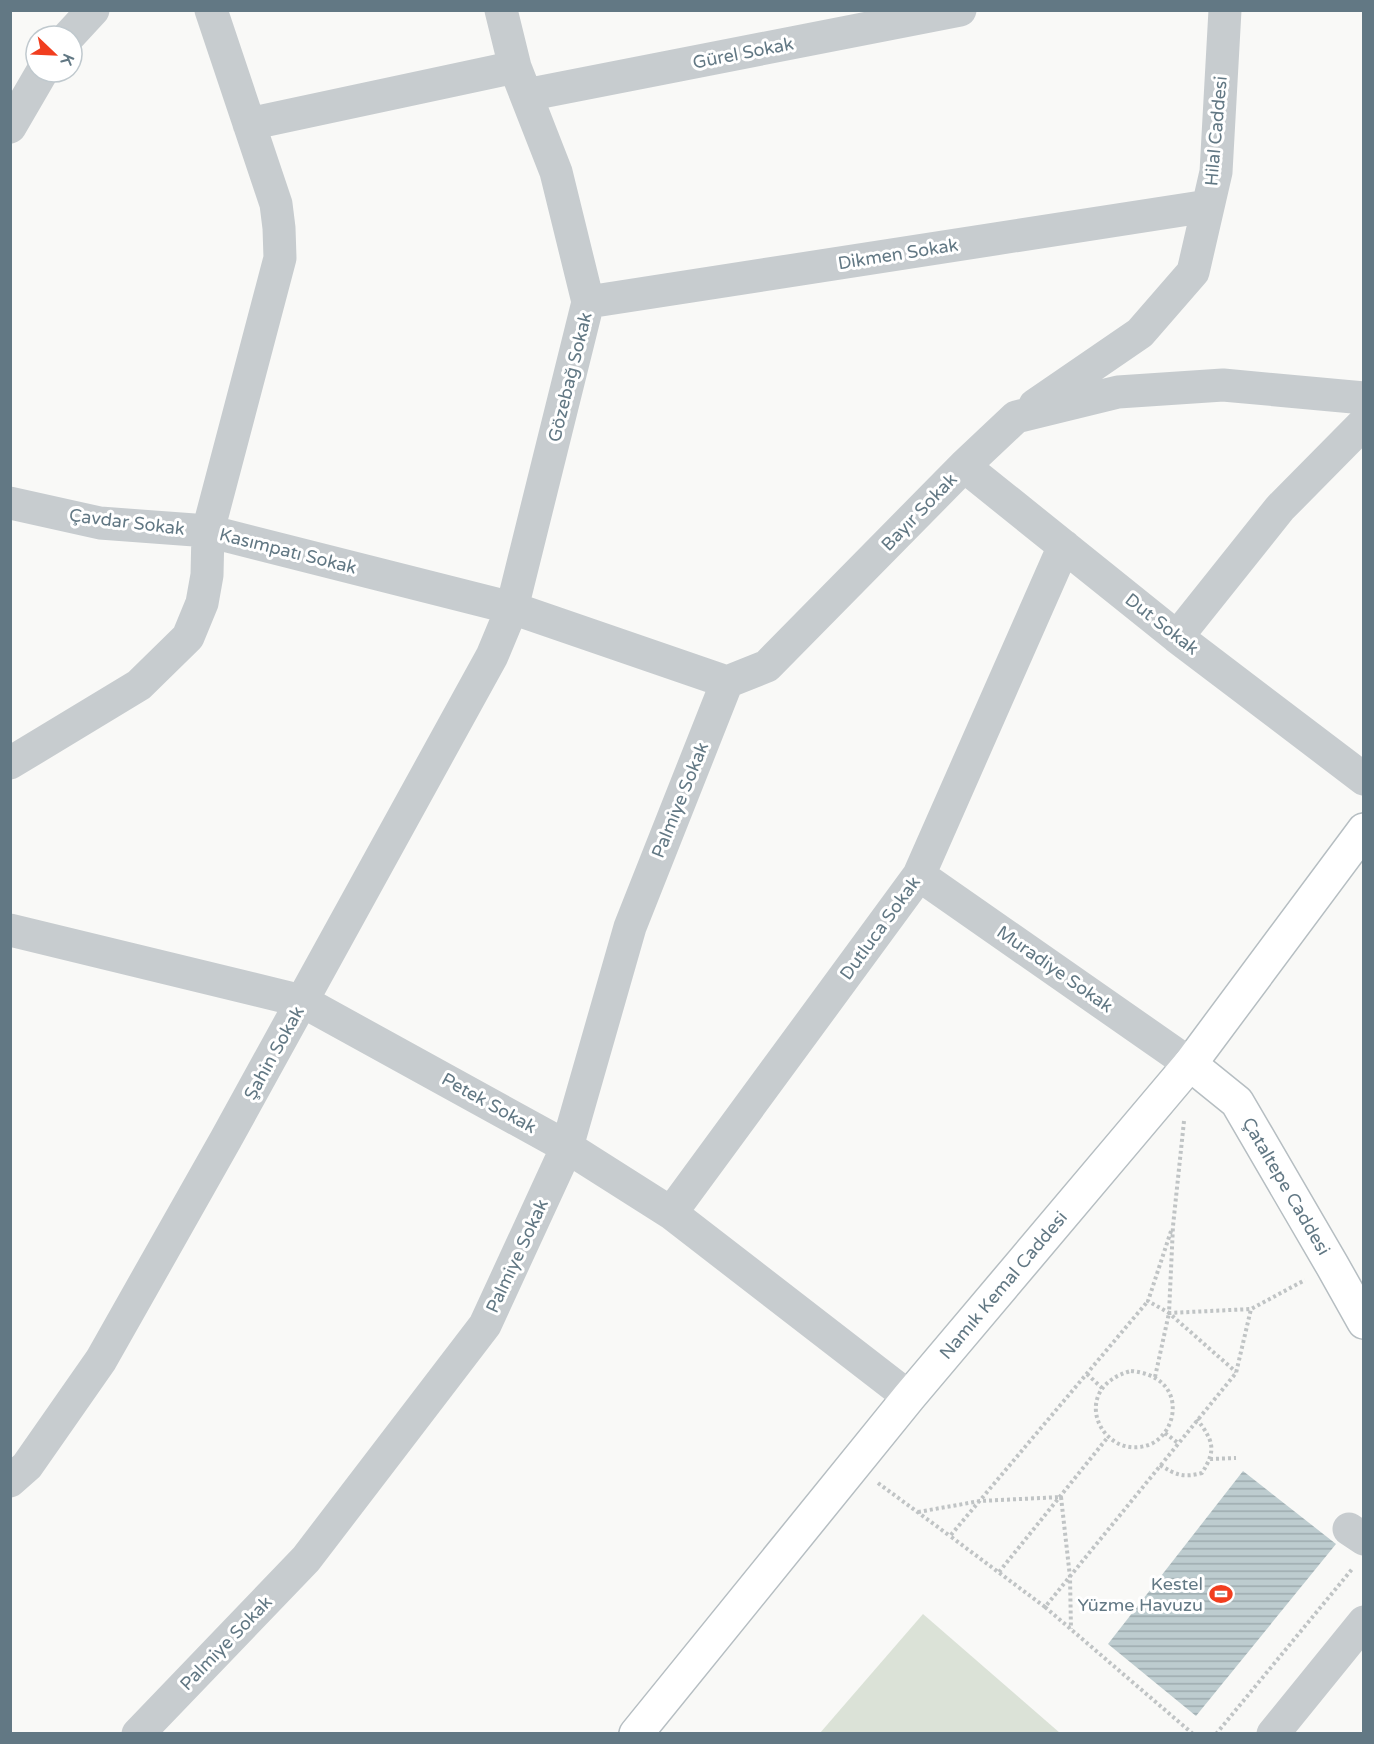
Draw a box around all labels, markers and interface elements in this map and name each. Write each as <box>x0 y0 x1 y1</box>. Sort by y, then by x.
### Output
north arrow <box>24 24 84 84</box>
street label: Gürel Sokak <box>691 32 795 74</box>
text: K <box>55 51 78 69</box>
street label: Hilal Caddesi <box>1200 75 1232 187</box>
street label: Dikmen Sokak <box>836 234 960 274</box>
street label: Gözebağ Sokak <box>543 310 597 444</box>
street label: Bayır Sokak <box>876 468 962 556</box>
street label: Çavdar Sokak <box>68 504 186 540</box>
street label: Kasımpatı Sokak <box>217 523 359 579</box>
street label: Dut Sokak <box>1121 588 1203 660</box>
street label: Palmiye Sokak <box>647 739 713 861</box>
street label: Dutluca Sokak <box>835 872 925 984</box>
street label: Muradiye Sokak <box>993 921 1118 1017</box>
street label: Şahin Sokak <box>239 1002 309 1104</box>
street label: Petek Sokak <box>438 1068 540 1138</box>
street label: Çataltepe Caddesi <box>1237 1113 1335 1259</box>
street label: Palmiye Sokak <box>481 1195 553 1316</box>
street label: Namık Kemal Caddesi <box>935 1207 1072 1364</box>
place label: Kestel Yüzme Havuzu <box>1077 1573 1203 1616</box>
sports icon: Kestel Yüzme Havuzu <box>1208 1581 1234 1607</box>
street label: Palmiye Sokak <box>175 1591 277 1695</box>

